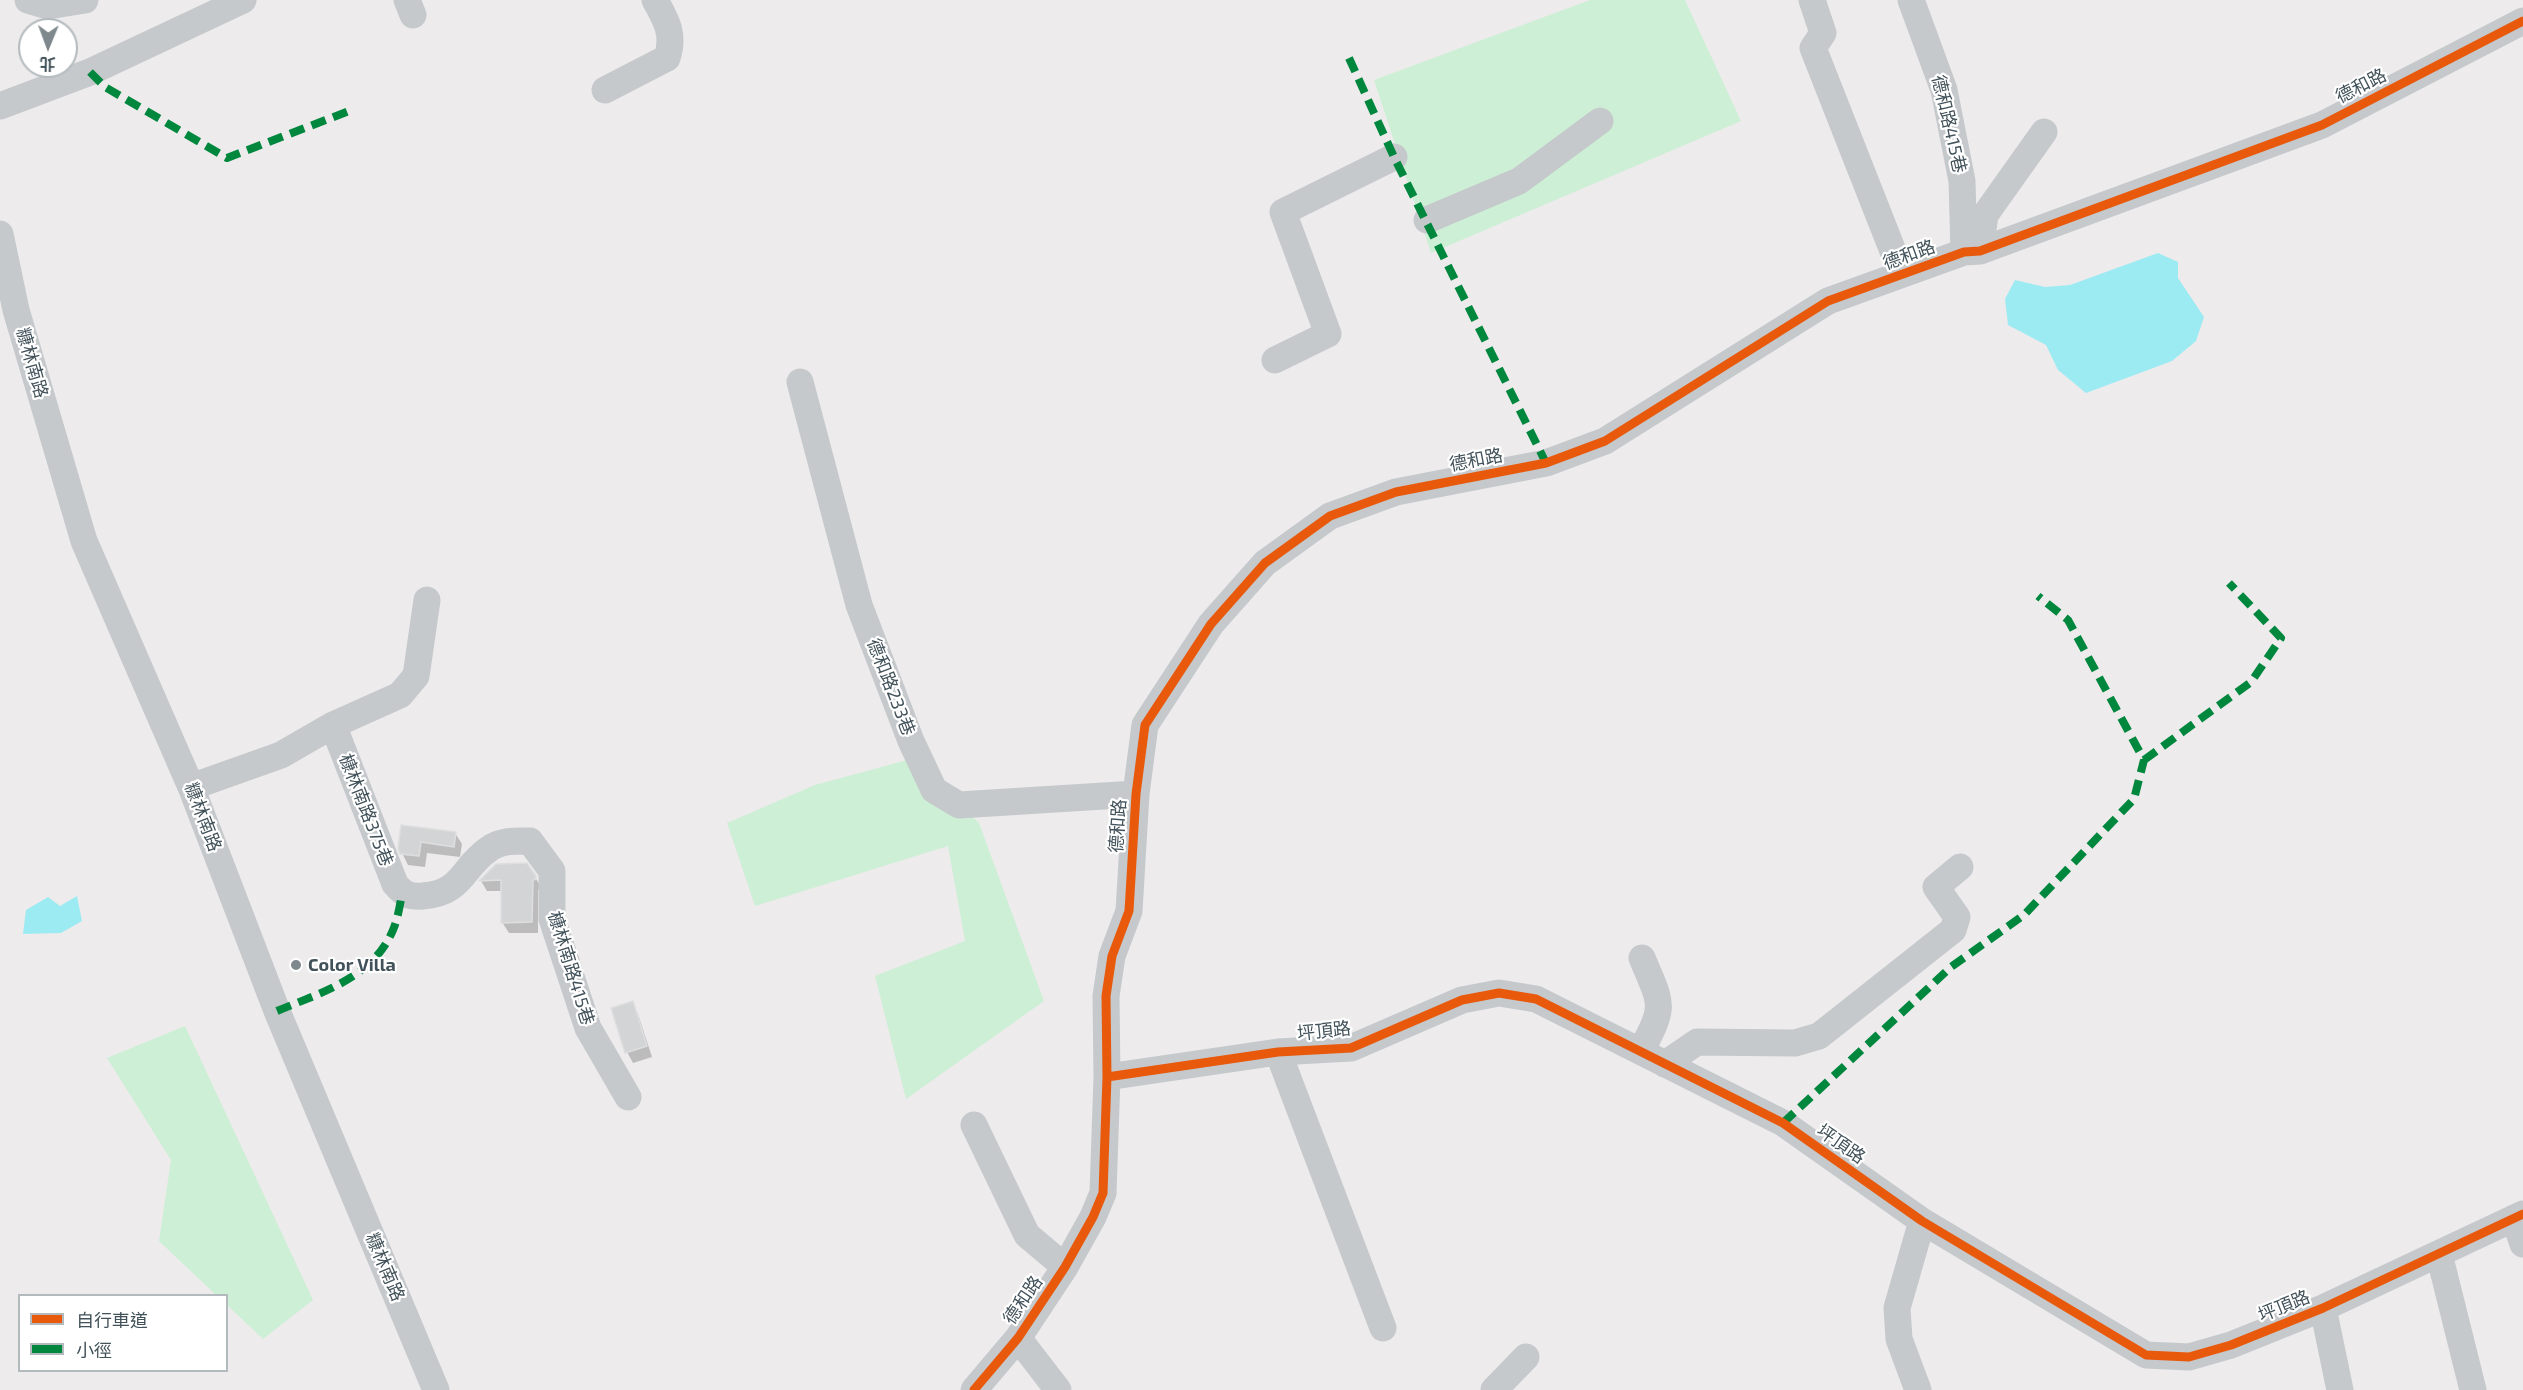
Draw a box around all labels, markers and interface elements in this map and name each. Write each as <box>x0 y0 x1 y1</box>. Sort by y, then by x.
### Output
north arrow <box>18 18 78 78</box>
text: 北 <box>40 55 56 74</box>
street label: 德和路 <box>2332 64 2390 108</box>
street label: 德和路415巷 <box>1927 73 1971 175</box>
street label: 德和路 <box>1880 236 1938 274</box>
street label: 糠林南路 <box>12 325 52 401</box>
street label: 德和路 <box>1447 444 1505 476</box>
street label: 德和路233巷 <box>863 635 919 739</box>
street label: 槺林南路375巷 <box>335 751 397 869</box>
street label: 糠林南路 <box>180 780 226 854</box>
street label: 德和路 <box>1105 798 1131 854</box>
street label: 槺林南路415巷 <box>543 908 599 1028</box>
place label: Color Villa <box>308 954 396 976</box>
marker: Color Villa <box>289 958 303 972</box>
street label: 坪頂路 <box>1296 1017 1352 1045</box>
street label: 坪頂路 <box>1813 1120 1869 1168</box>
street label: 糠林南路 <box>361 1230 409 1304</box>
street label: 德和路 <box>999 1272 1047 1328</box>
street label: 坪頂路 <box>2255 1286 2313 1326</box>
legend <box>18 1294 228 1372</box>
text: 自行車道 <box>76 1309 148 1331</box>
text: 小徑 <box>76 1339 112 1361</box>

